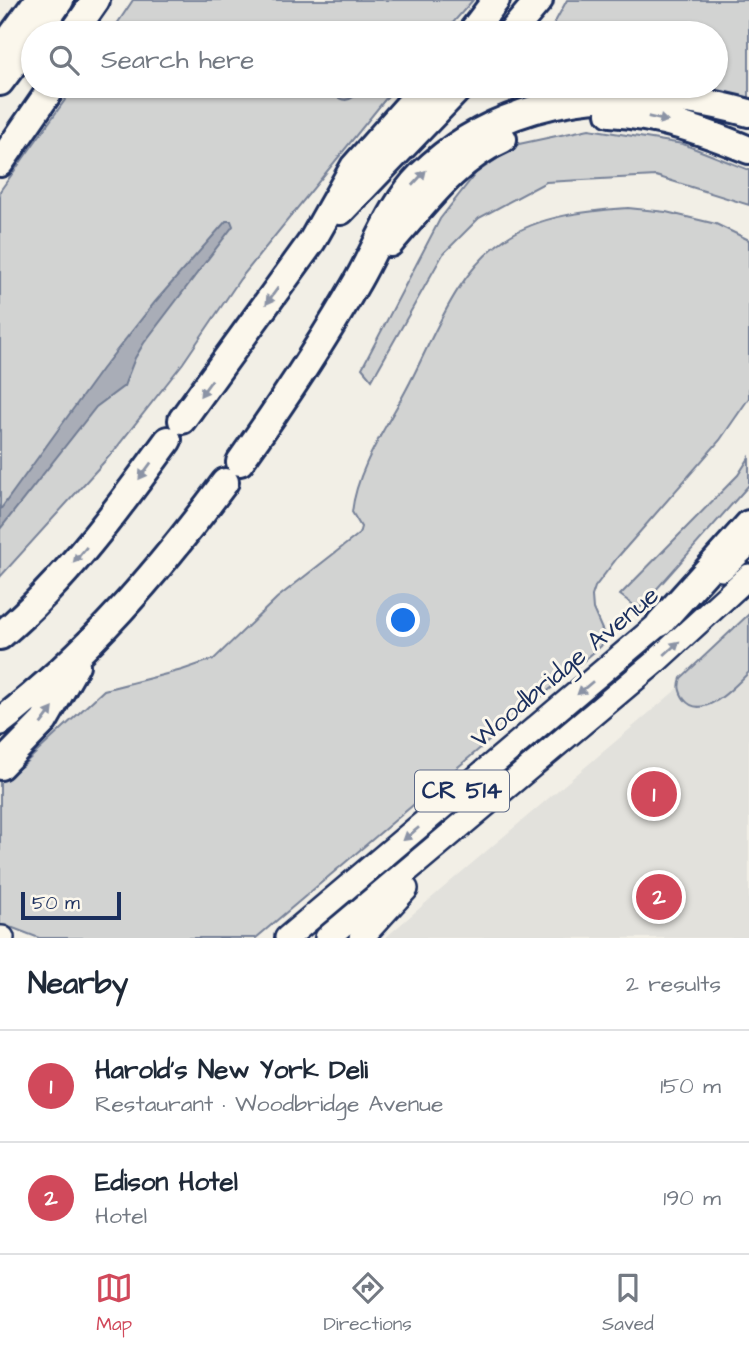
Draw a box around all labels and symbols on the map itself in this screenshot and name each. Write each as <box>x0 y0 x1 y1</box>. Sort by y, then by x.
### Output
one-way arrow <box>648 113 670 124</box>
one-way arrow <box>411 170 427 187</box>
one-way arrow <box>265 287 279 305</box>
one-way arrow <box>199 379 213 397</box>
one-way arrow <box>139 462 153 480</box>
one-way arrow <box>72 546 87 564</box>
street label: Woodbridge Avenue <box>463 577 668 758</box>
your location <box>386 603 420 637</box>
one-way arrow <box>663 640 680 656</box>
one-way arrow <box>576 680 594 696</box>
one-way arrow <box>39 708 54 726</box>
pin: 1 <box>631 768 677 820</box>
road number: CR 514 <box>415 770 509 812</box>
one-way arrow <box>402 826 419 841</box>
pin: 2 <box>636 871 682 923</box>
scale bar <box>21 889 121 921</box>

